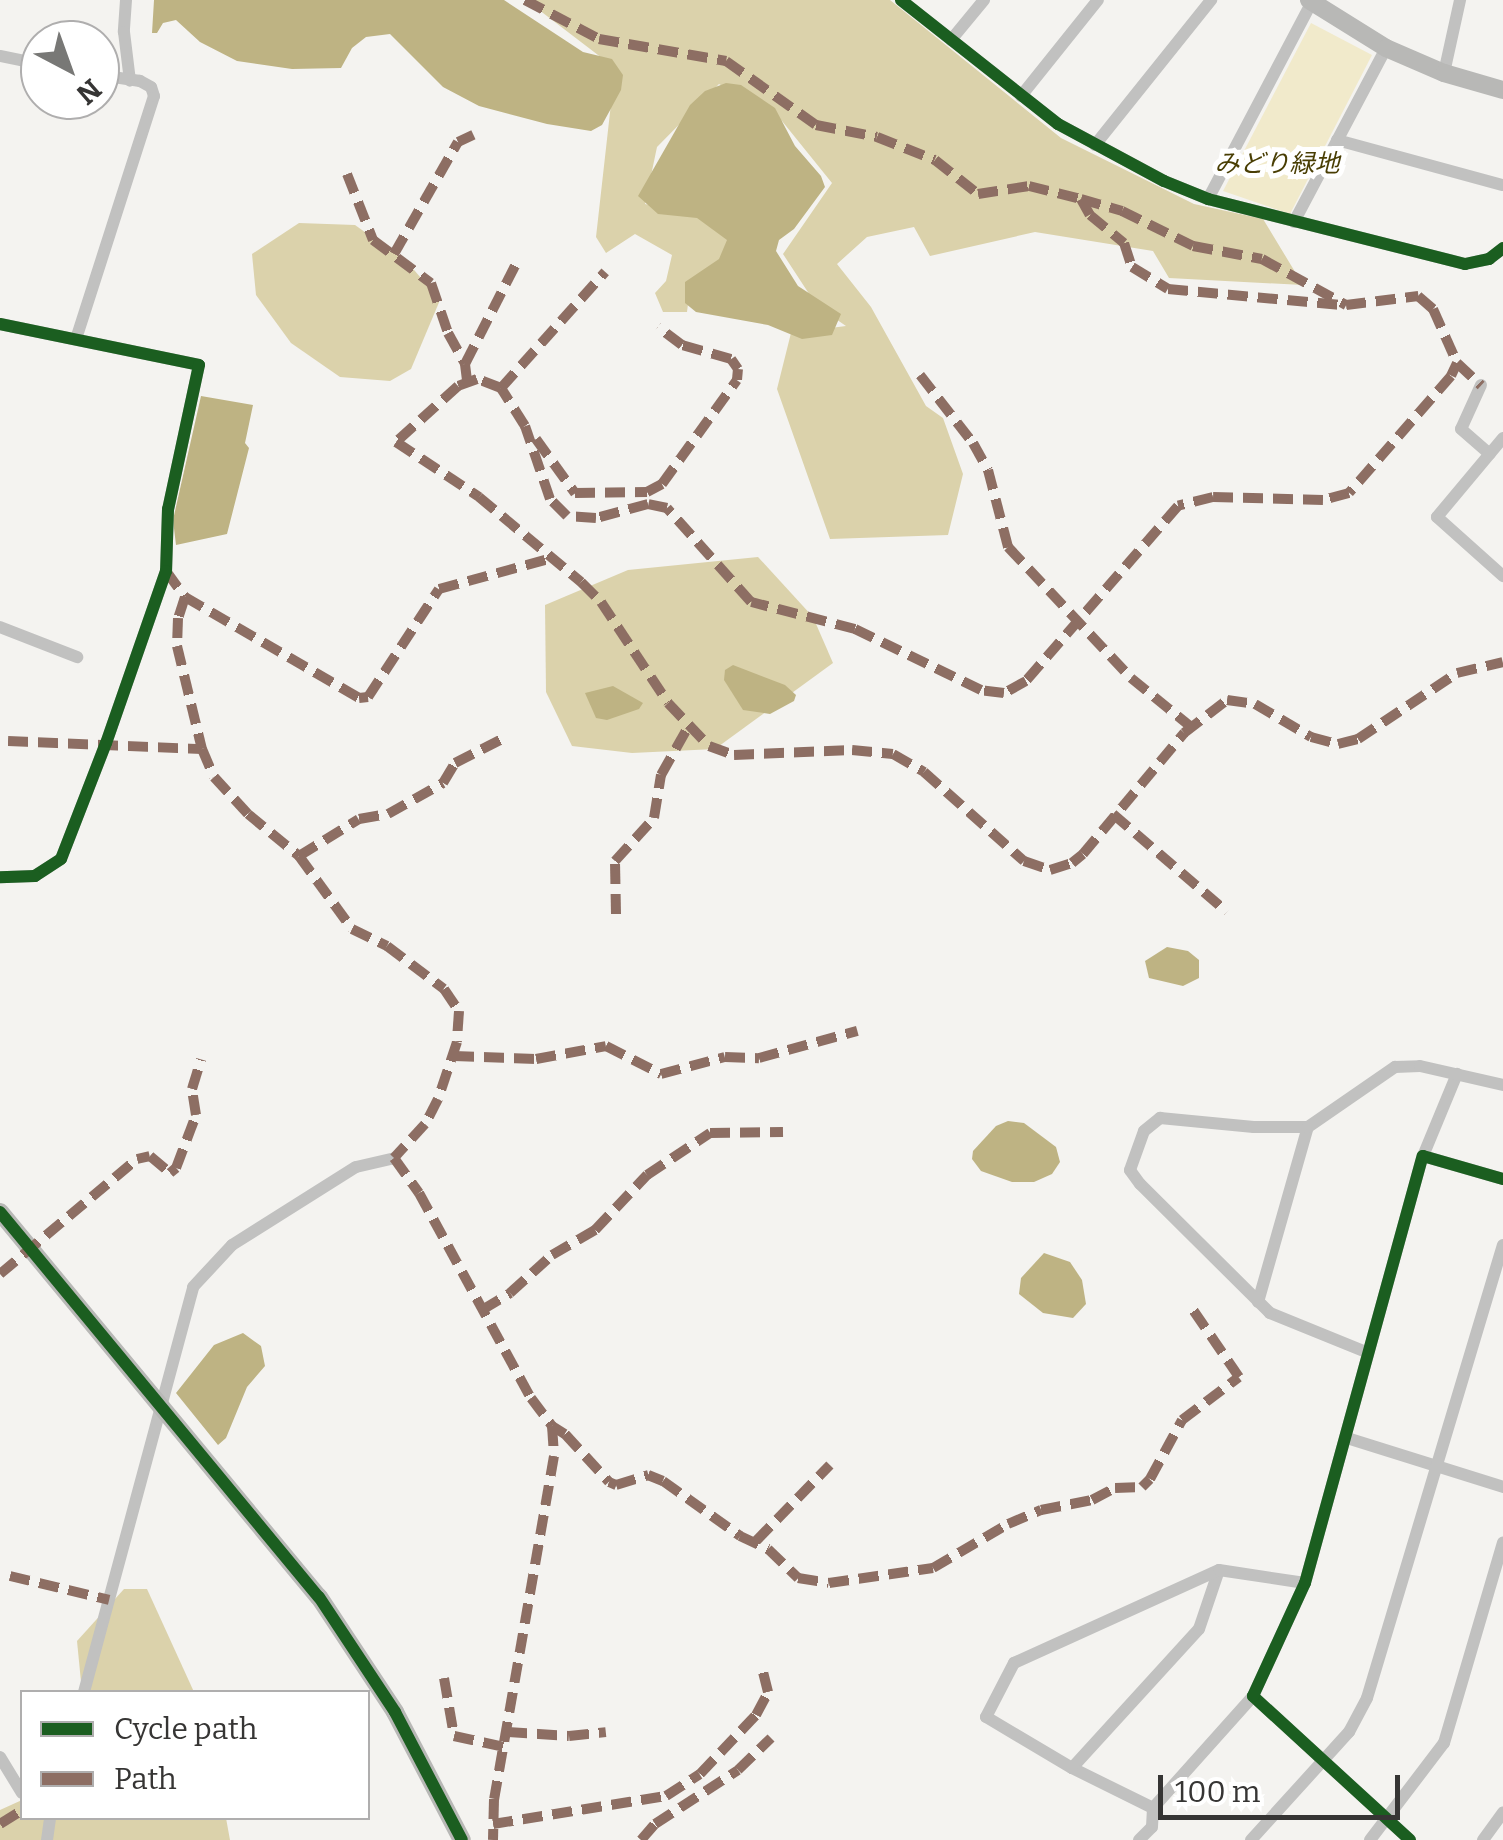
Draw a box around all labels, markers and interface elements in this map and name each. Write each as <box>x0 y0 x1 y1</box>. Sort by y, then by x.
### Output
north arrow <box>20 20 120 120</box>
text: N <box>70 72 108 111</box>
park label: みどり緑地 <box>1215 149 1339 179</box>
legend <box>20 1690 370 1820</box>
text: Cycle path <box>114 1711 257 1747</box>
scale bar <box>1163 1755 1406 1817</box>
text: Path <box>114 1761 177 1797</box>
text: 100 m <box>1175 1774 1260 1810</box>

